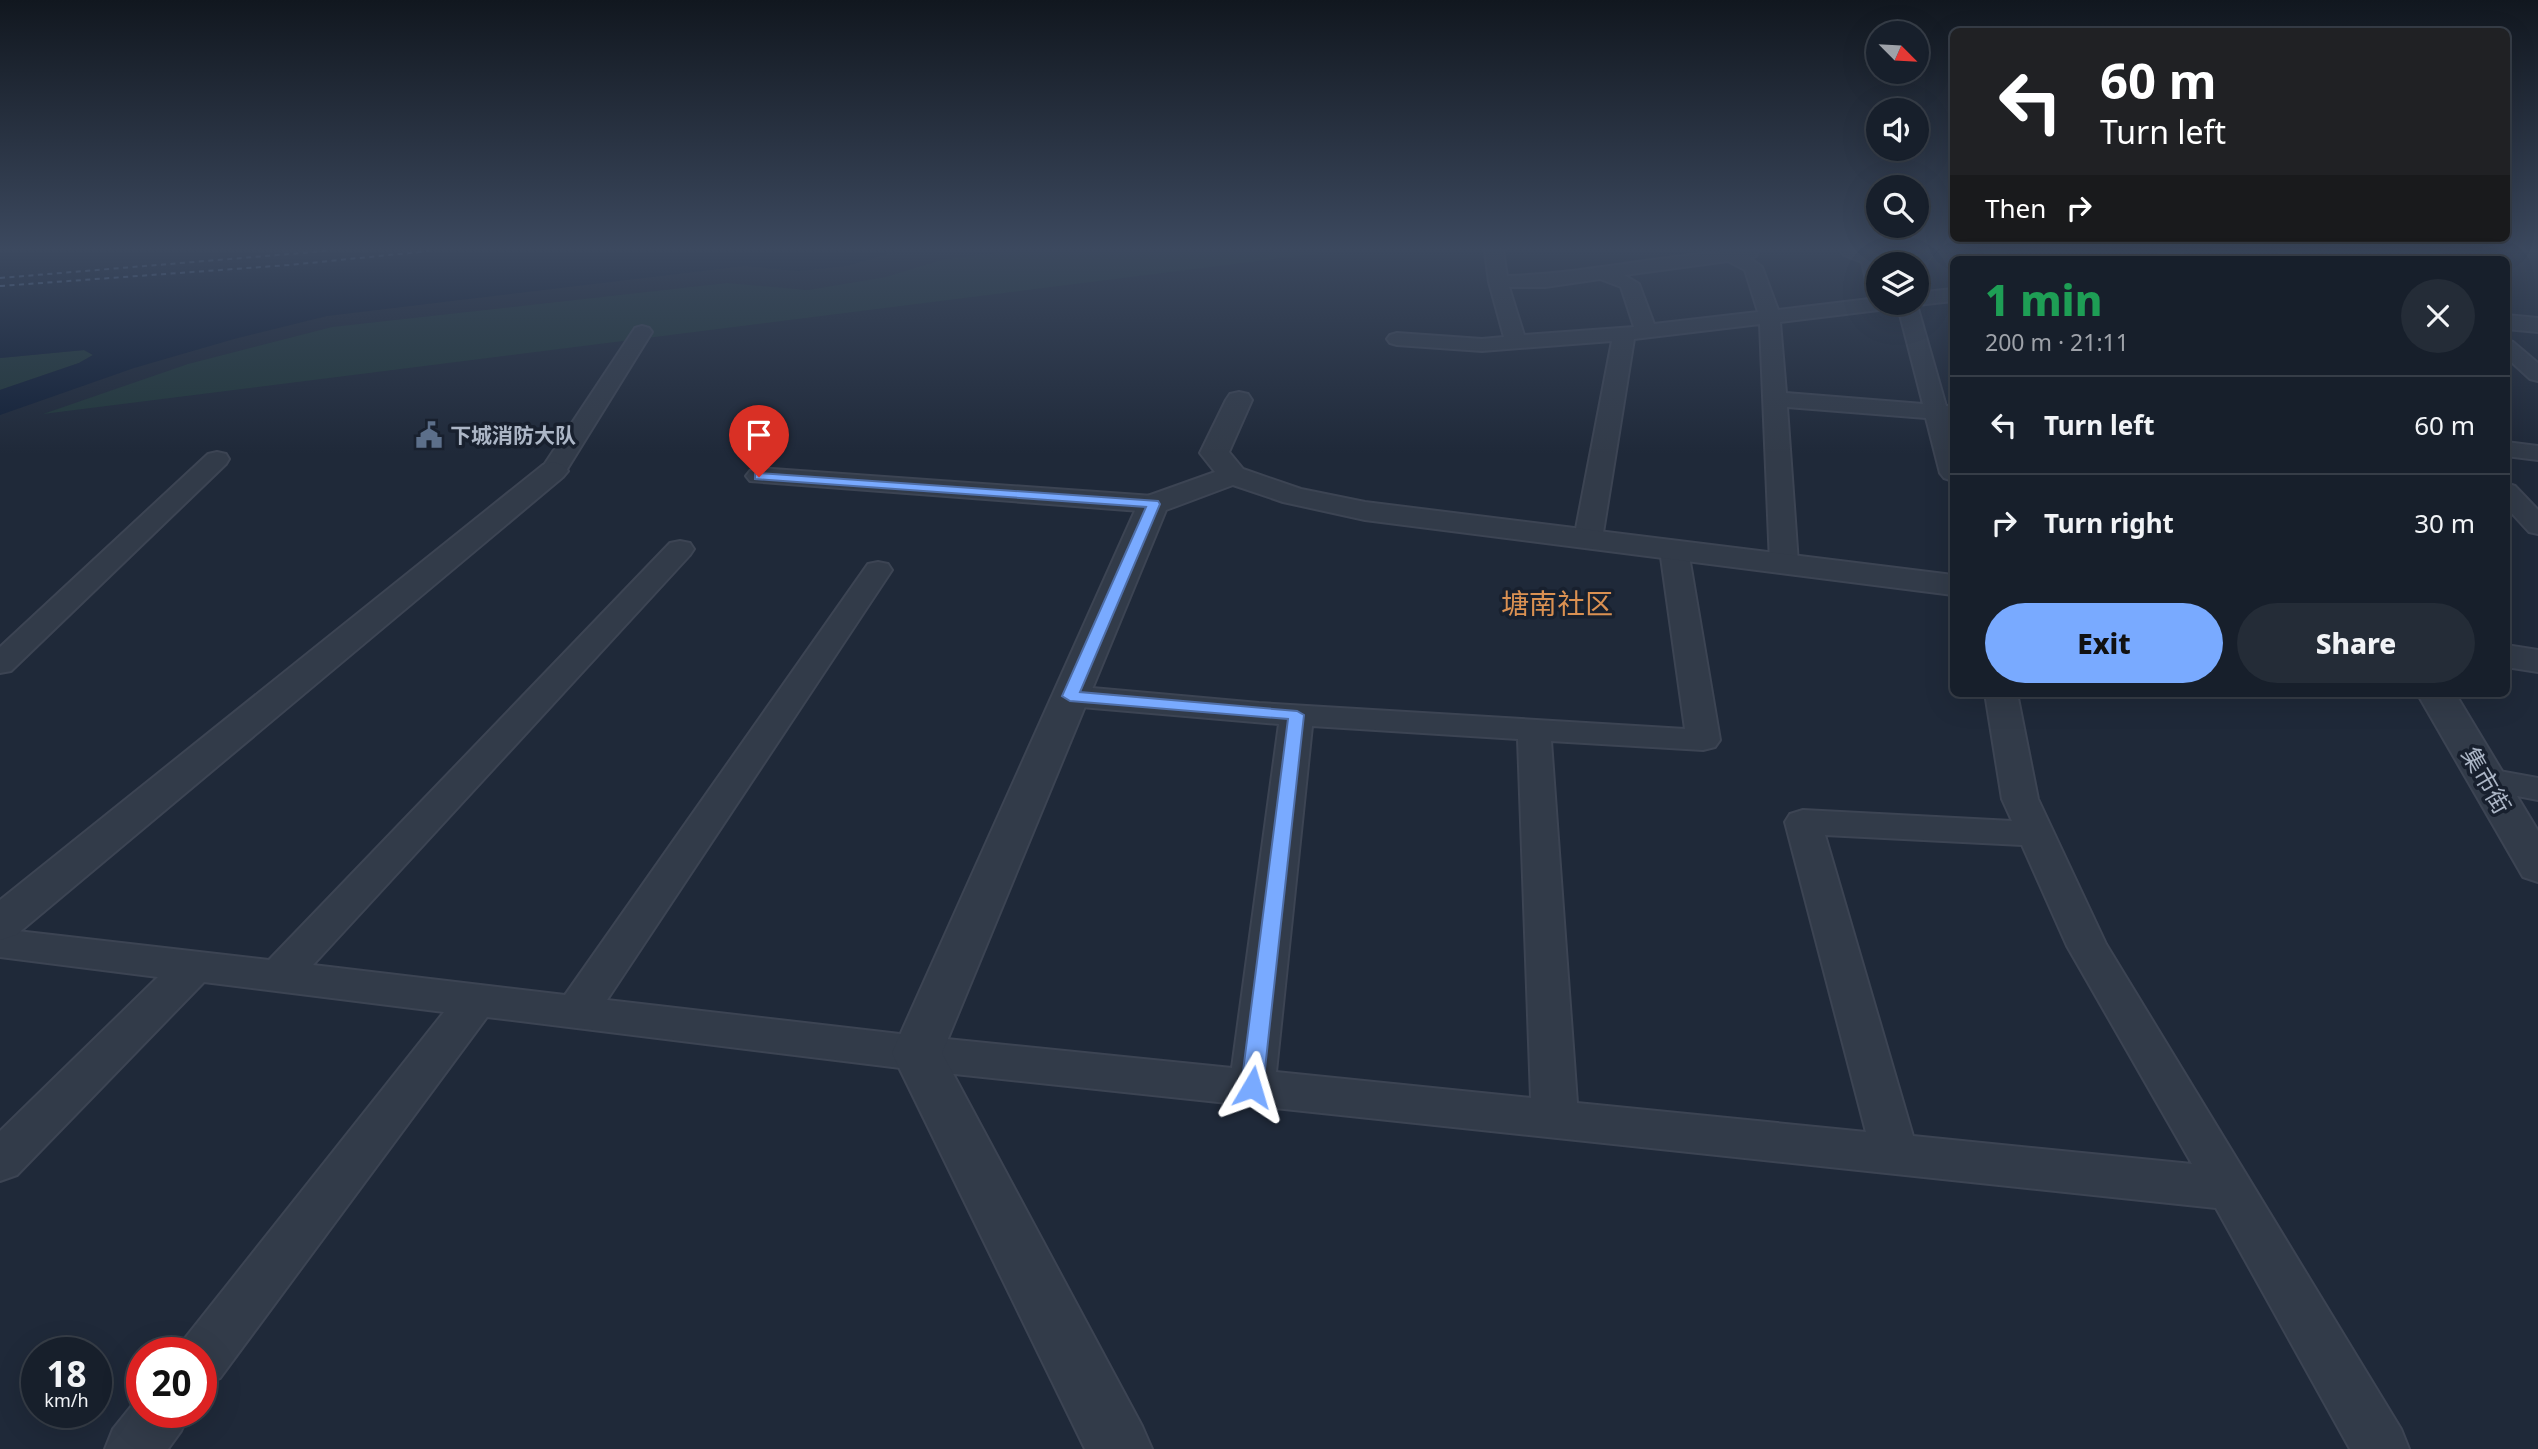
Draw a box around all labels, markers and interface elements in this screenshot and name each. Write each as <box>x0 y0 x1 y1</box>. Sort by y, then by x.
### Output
north arrow <box>1866 21 1928 84</box>
map controls <box>1866 21 1929 315</box>
text: 60 m <box>2100 47 2217 113</box>
icon: left <box>1985 56 2076 147</box>
button: sound <box>1866 98 1929 161</box>
text: Turn left <box>2100 110 2226 153</box>
button: search <box>1866 175 1929 238</box>
icon: right <box>2060 189 2098 227</box>
text: Then <box>1985 190 2046 226</box>
button: layers <box>1866 252 1929 315</box>
text: 1 min <box>1985 271 2102 328</box>
button: close <box>2401 279 2475 353</box>
text: 200 m · 21:11 <box>1985 326 2129 358</box>
pin <box>729 405 789 477</box>
icon: left <box>1985 406 2023 444</box>
text: Turn left <box>2044 407 2155 443</box>
text: 60 m <box>2414 407 2475 443</box>
icon: arrive <box>740 416 778 454</box>
public building icon: 下城消防大队 <box>414 420 444 450</box>
place label: 下城消防大队 <box>450 421 576 449</box>
icon: right <box>1985 504 2023 542</box>
text: Turn right <box>2044 505 2174 541</box>
text: 30 m <box>2414 505 2475 541</box>
district label: 塘南社区 <box>1501 584 1613 622</box>
button: Exit <box>1985 603 2223 683</box>
button: Share <box>2237 603 2475 683</box>
street label: 集市街 <box>2455 741 2519 819</box>
position arrow <box>1215 1050 1289 1124</box>
speed limit sign: 20 <box>126 1337 217 1428</box>
text: 18 <box>46 1350 87 1397</box>
text: km/h <box>44 1388 89 1412</box>

